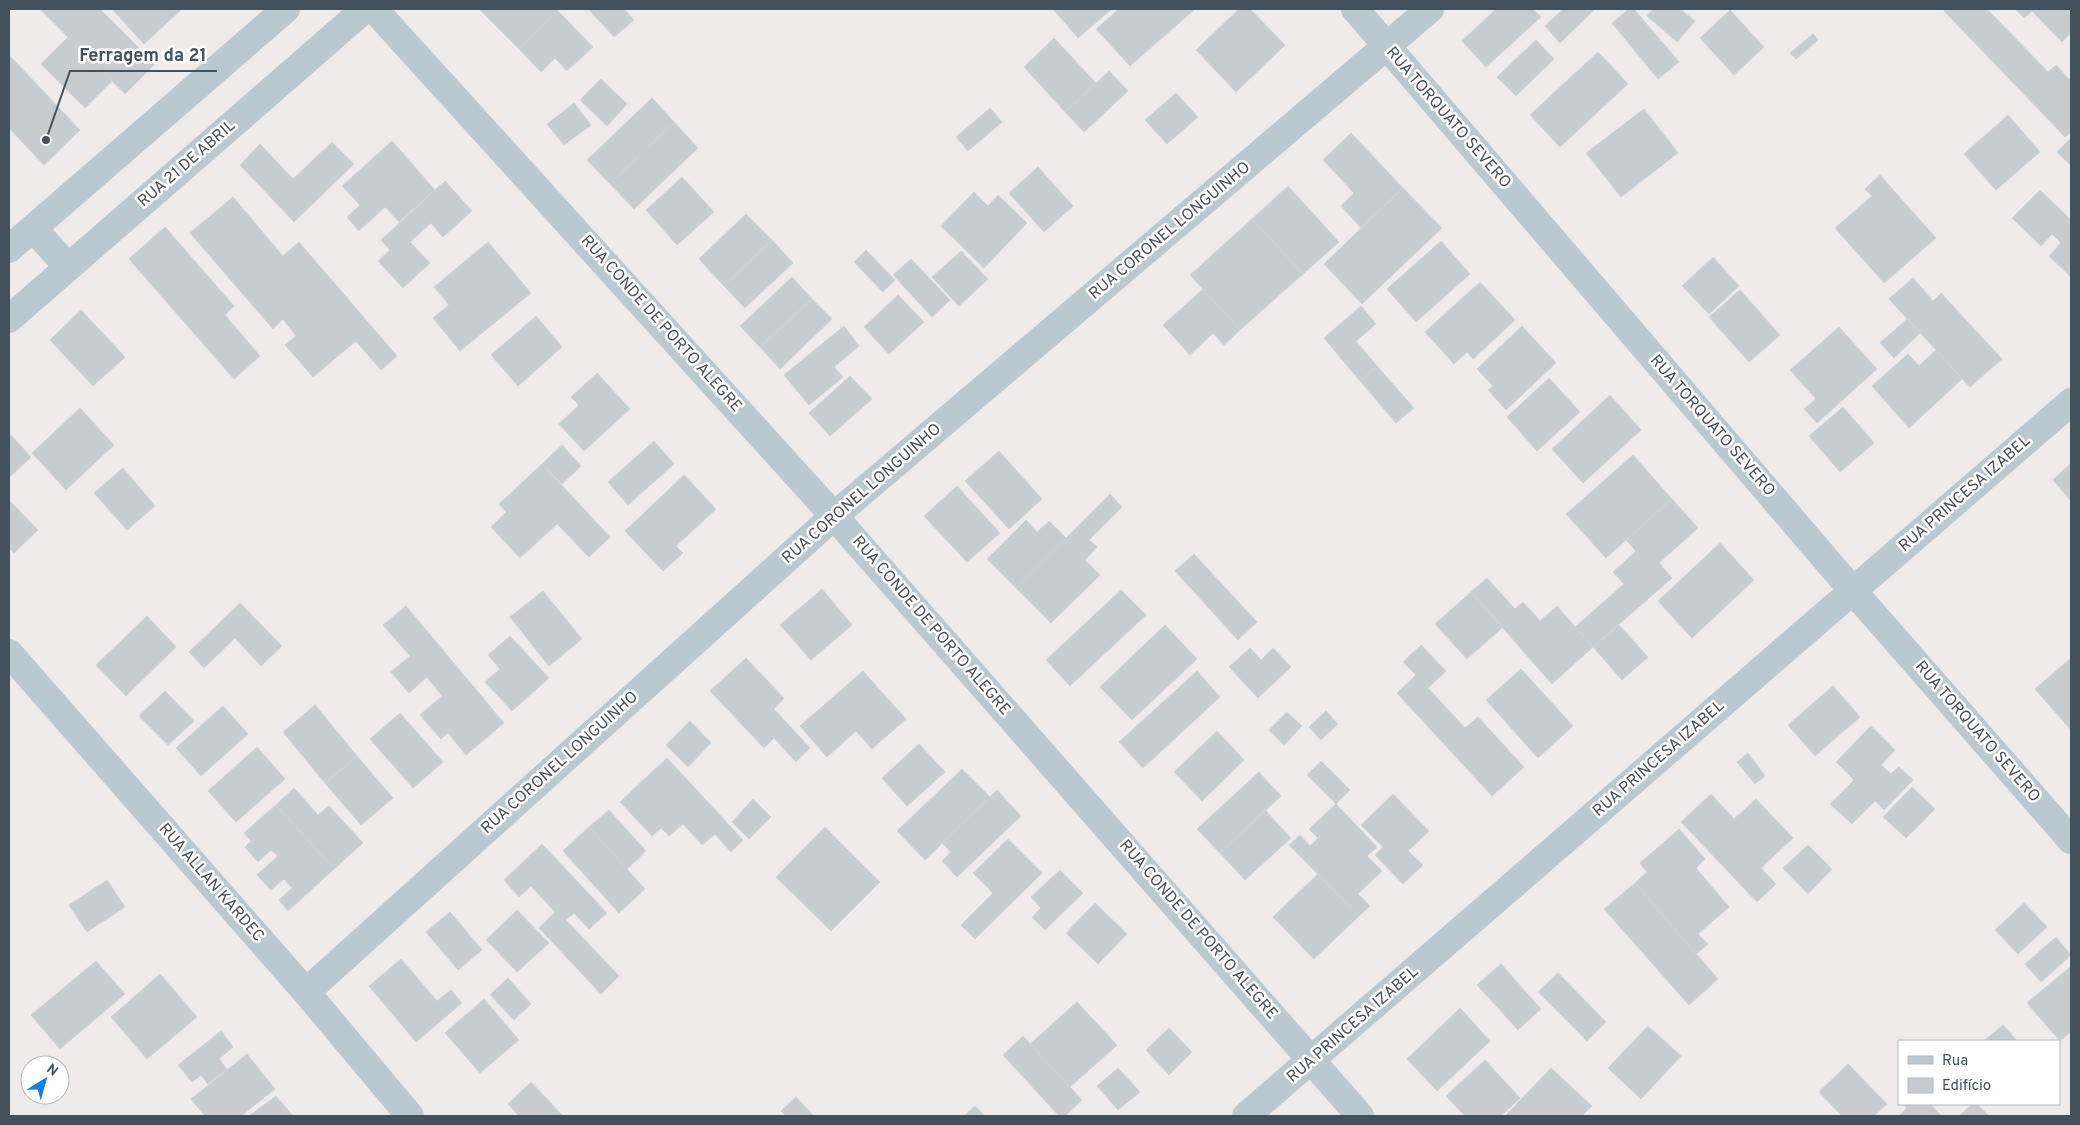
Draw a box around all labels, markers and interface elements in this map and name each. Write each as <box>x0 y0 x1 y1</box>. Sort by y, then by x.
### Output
callout: Ferragem da 21 <box>70 38 217 71</box>
street label: RUA TORQUATO SEVERO <box>1381 43 1515 193</box>
text: Ferragem da 21 <box>79 45 207 68</box>
street label: RUA 21 DE ABRIL <box>134 116 240 212</box>
street label: RUA CORONEL LONGUINHO <box>1085 158 1255 304</box>
street label: RUA CONDE DE PORTO ALEGRE <box>576 231 746 417</box>
street label: RUA TORQUATO SEVERO <box>1645 351 1779 501</box>
street label: RUA CORONEL LONGUINHO <box>778 419 946 569</box>
street label: RUA PRINCESA IZABEL <box>1895 431 2035 557</box>
street label: RUA CONDE DE PORTO ALEGRE <box>848 532 1014 720</box>
street label: RUA TORQUATO SEVERO <box>1910 657 2044 807</box>
street label: RUA CORONEL LONGUINHO <box>477 687 643 839</box>
street label: RUA PRINCESA IZABEL <box>1589 696 1729 822</box>
street label: RUA ALLAN KARDEC <box>154 820 268 946</box>
street label: RUA CONDE DE PORTO ALEGRE <box>1115 836 1281 1024</box>
street label: RUA PRINCESA IZABEL <box>1283 962 1423 1088</box>
legend <box>1898 1040 2060 1105</box>
text: Rua <box>1942 1052 1968 1071</box>
north arrow <box>20 1055 70 1105</box>
text: N <box>43 1061 61 1081</box>
text: Edifício <box>1942 1077 1991 1096</box>

